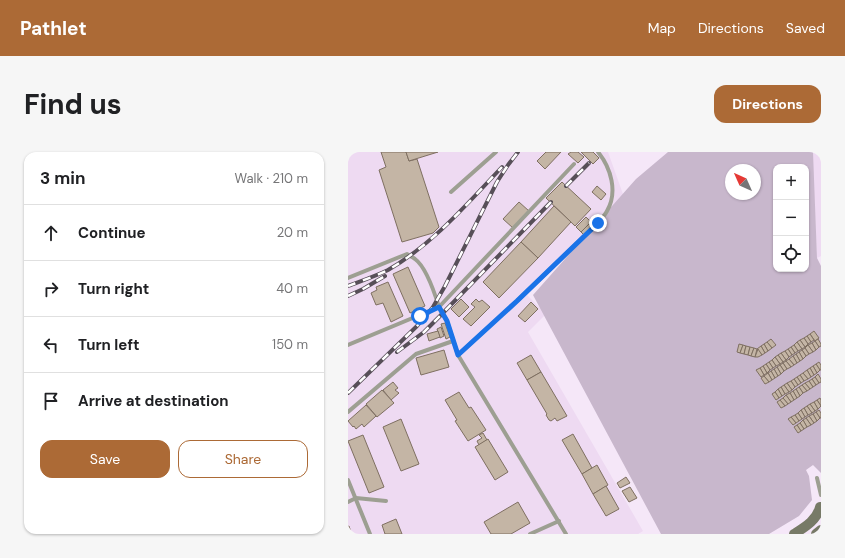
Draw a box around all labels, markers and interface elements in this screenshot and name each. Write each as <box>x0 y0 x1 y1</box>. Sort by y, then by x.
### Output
text: Pathlet <box>20 16 87 41</box>
text: Map <box>648 19 676 37</box>
text: Directions <box>698 19 764 37</box>
text: Saved <box>786 19 825 37</box>
button: Directions <box>714 85 821 123</box>
text: Find us <box>24 86 122 123</box>
north arrow <box>725 164 761 200</box>
map controls <box>773 164 809 272</box>
button: + <box>773 164 809 200</box>
text: 3 min <box>40 167 85 189</box>
text: Walk · 210 m <box>235 170 308 187</box>
button: − <box>773 200 809 236</box>
route end <box>589 214 607 232</box>
icon: ahead <box>40 222 62 244</box>
text: Continue <box>78 223 146 243</box>
text: 20 m <box>277 224 308 241</box>
button: locate <box>773 236 809 272</box>
icon: right <box>40 278 62 300</box>
text: Turn right <box>78 279 149 299</box>
text: 40 m <box>276 280 308 297</box>
route start <box>411 307 429 325</box>
icon: left <box>40 334 62 356</box>
text: Turn left <box>78 335 139 355</box>
text: 150 m <box>272 336 308 353</box>
icon: arrive <box>40 390 62 412</box>
text: Arrive at destination <box>78 391 229 411</box>
button: Save <box>40 440 170 478</box>
button: Share <box>178 440 308 478</box>

